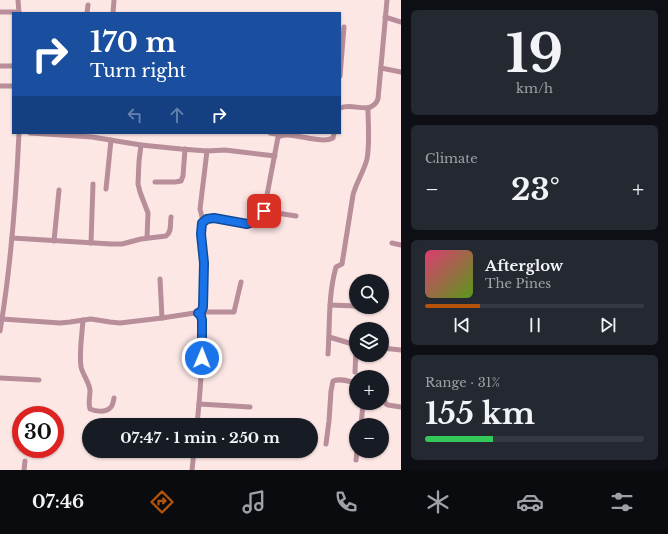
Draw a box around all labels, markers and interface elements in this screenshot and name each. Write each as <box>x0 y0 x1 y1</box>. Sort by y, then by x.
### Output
text: 19 <box>506 22 563 86</box>
text: 170 m <box>90 25 176 60</box>
icon: right <box>24 28 76 80</box>
text: Turn right <box>90 60 186 82</box>
text: km/h <box>516 80 553 97</box>
icon: left <box>124 104 146 126</box>
icon: ahead <box>166 104 188 126</box>
icon: right <box>208 104 230 126</box>
text: Climate <box>425 150 478 167</box>
text: 23° <box>511 171 560 208</box>
text: − <box>425 176 439 203</box>
text: + <box>632 176 644 203</box>
pin <box>247 194 281 228</box>
icon: arrive <box>253 200 275 222</box>
text: Afterglow <box>485 256 563 275</box>
map controls <box>349 274 389 458</box>
button: search <box>349 274 389 314</box>
text: The Pines <box>485 275 551 292</box>
icon: previous <box>451 314 473 336</box>
icon: pause <box>524 314 546 336</box>
icon: next <box>597 314 619 336</box>
button: layers <box>349 322 389 362</box>
position arrow <box>181 337 223 379</box>
button: + <box>349 370 389 410</box>
text: Range · 31% <box>425 374 500 391</box>
text: 155 km <box>425 395 535 432</box>
speed limit sign: 30 <box>12 406 64 458</box>
button: − <box>349 418 389 458</box>
text: 07:47 · 1 min · 250 m <box>120 428 280 447</box>
icon: directions <box>148 488 176 516</box>
icon: music <box>240 488 268 516</box>
icon: phone <box>332 488 360 516</box>
icon: climate <box>424 488 452 516</box>
icon: car <box>516 488 544 516</box>
icon: filters <box>608 488 636 516</box>
text: 07:46 <box>32 491 84 513</box>

